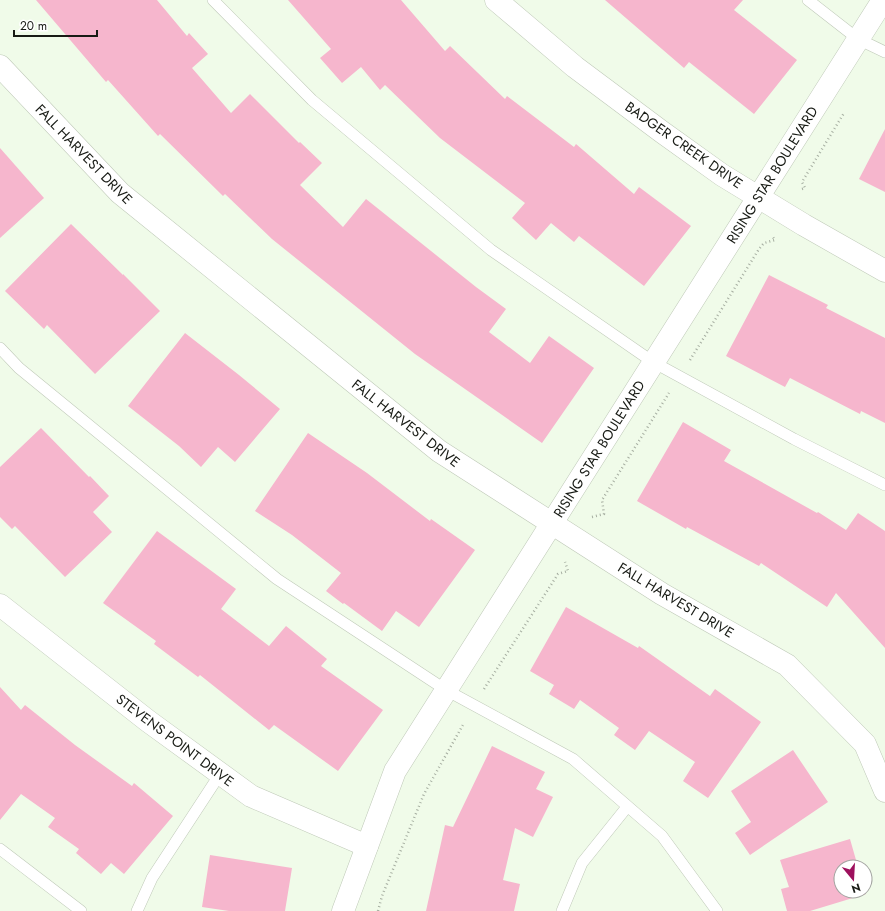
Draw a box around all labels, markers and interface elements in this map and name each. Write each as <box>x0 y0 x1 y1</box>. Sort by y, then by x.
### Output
scale bar <box>14 12 97 38</box>
text: 20 m <box>20 17 47 35</box>
street label: BADGER CREEK DRIVE <box>621 97 747 193</box>
street label: FALL HARVEST DRIVE <box>31 100 137 208</box>
street label: RISING STAR BOULEVARD <box>722 103 822 247</box>
street label: FALL HARVEST DRIVE <box>348 374 464 472</box>
street label: RISING STAR BOULEVARD <box>549 377 649 521</box>
street label: FALL HARVEST DRIVE <box>614 557 738 643</box>
street label: STEVENS POINT DRIVE <box>112 689 238 791</box>
north arrow <box>833 859 873 899</box>
text: N <box>849 880 863 897</box>

